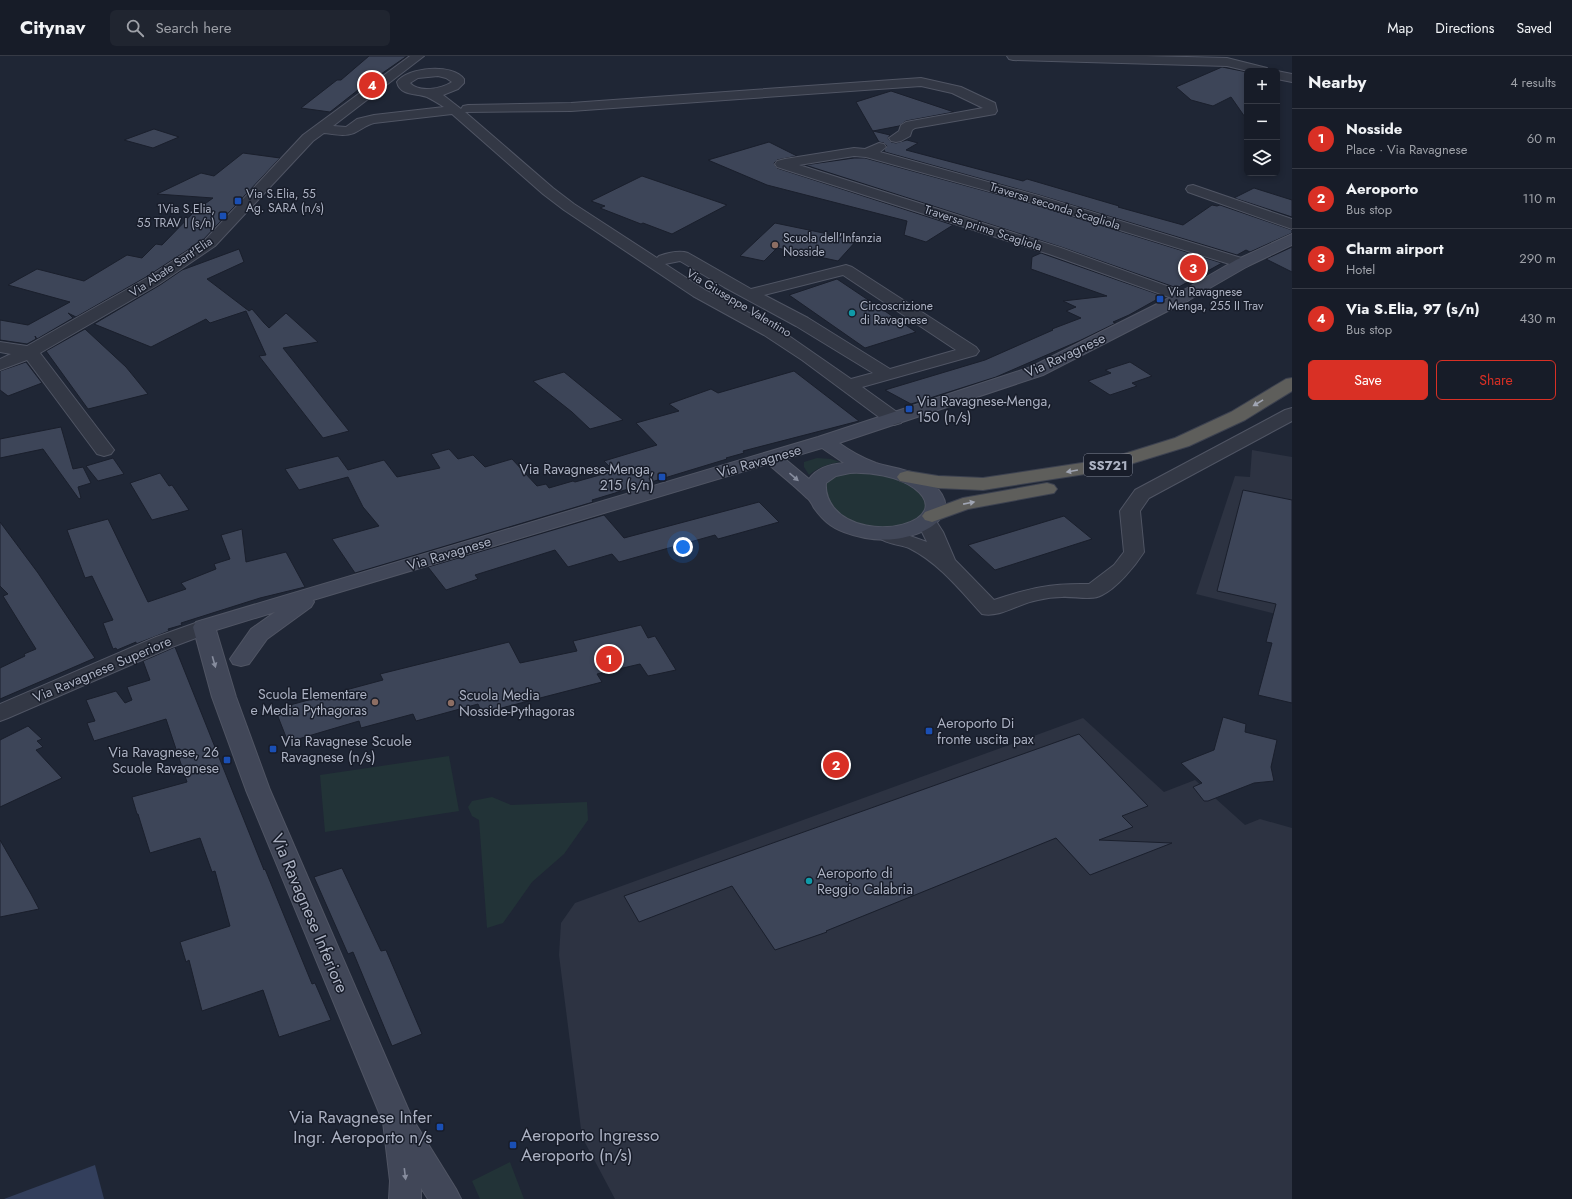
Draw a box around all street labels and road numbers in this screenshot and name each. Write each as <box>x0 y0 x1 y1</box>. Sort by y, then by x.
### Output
street label: Traversa seconda Scagliola <box>987 178 1123 235</box>
street label: Traversa prima Scagliola <box>922 200 1044 256</box>
street label: Via Abate Sant'Elia <box>126 232 216 302</box>
street label: Via Giuseppe Valentino <box>683 264 796 342</box>
street label: Via Ravagnese <box>1022 328 1108 382</box>
street label: Via Ravagnese <box>715 439 803 483</box>
road number: SS721 <box>1084 454 1132 476</box>
street label: Via Ravagnese <box>405 531 493 575</box>
street label: Via Ravagnese Superiore <box>30 631 174 707</box>
street label: Via Ravagnese Inferiore <box>266 830 355 997</box>

